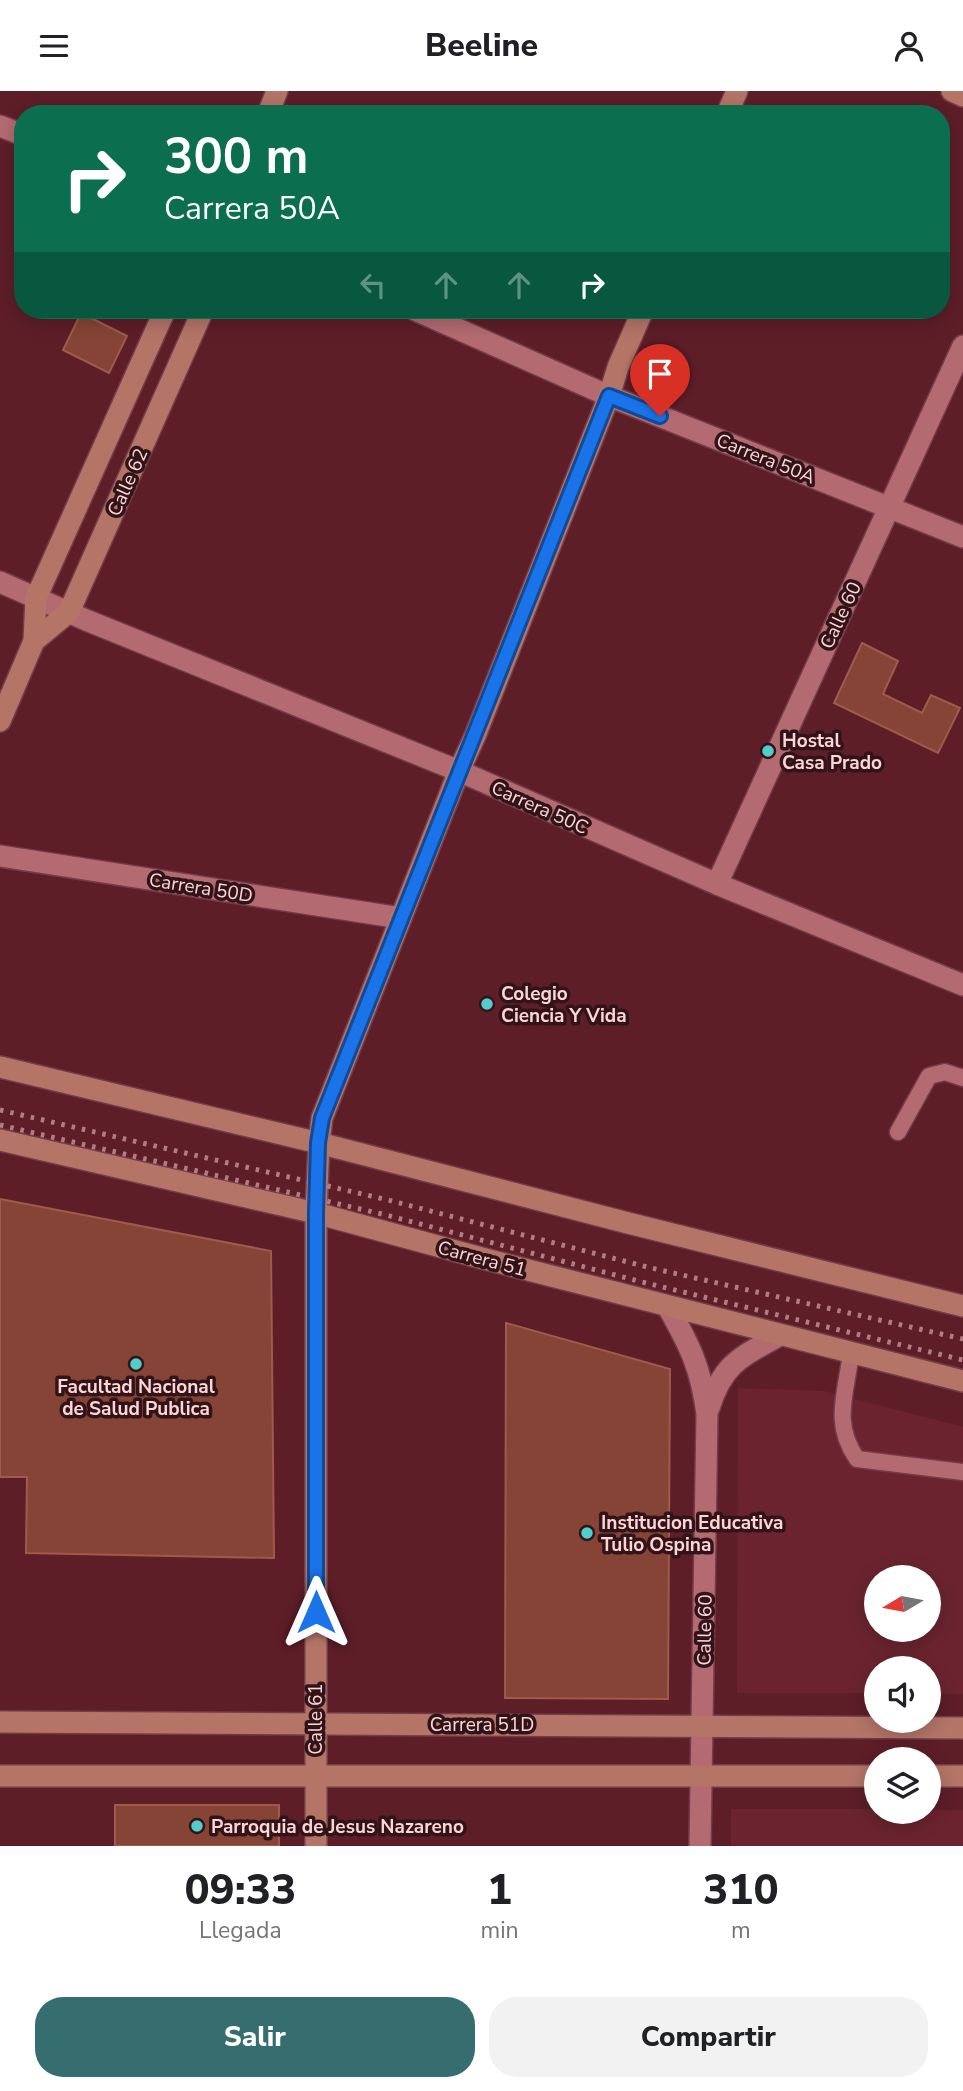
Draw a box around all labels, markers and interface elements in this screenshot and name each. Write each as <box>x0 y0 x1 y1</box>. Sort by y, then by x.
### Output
text: Beeline <box>425 24 538 67</box>
icon: menu <box>35 27 73 65</box>
icon: person <box>890 27 928 65</box>
text: 300 m <box>164 123 308 190</box>
icon: right <box>49 133 140 224</box>
text: Carrera 50A <box>164 187 340 230</box>
icon: left <box>354 266 392 304</box>
icon: ahead <box>427 266 465 304</box>
icon: ahead <box>500 266 538 304</box>
icon: right <box>573 266 611 304</box>
pin <box>630 344 690 416</box>
icon: arrive <box>641 355 679 393</box>
street label: Carrera 50A <box>712 427 819 491</box>
street label: Calle 62 <box>101 444 154 520</box>
street label: Calle 60 <box>814 578 868 653</box>
place label: Hostal Casa Prado <box>782 728 882 776</box>
marker: Hostal Casa Prado <box>760 743 776 759</box>
street label: Carrera 50C <box>487 775 592 841</box>
street label: Carrera 50D <box>147 867 255 909</box>
place label: Colegio Ciencia Y Vida <box>501 981 627 1029</box>
marker: Colegio Ciencia Y Vida <box>479 996 495 1012</box>
street label: Carrera 51 <box>435 1235 529 1283</box>
marker: Facultad Nacional de Salud Publica <box>128 1356 144 1372</box>
place label: Facultad Nacional de Salud Publica <box>57 1374 215 1422</box>
place label: Institucion Educativa Tulio Ospina <box>601 1510 783 1558</box>
marker: Institucion Educativa Tulio Ospina <box>579 1525 595 1541</box>
north arrow <box>864 1565 942 1641</box>
map controls <box>864 1565 941 1824</box>
position arrow <box>279 1575 353 1649</box>
street label: Calle 60 <box>691 1594 719 1666</box>
button: sound <box>864 1656 941 1733</box>
street label: Calle 61 <box>303 1683 329 1755</box>
street label: Carrera 51D <box>430 1712 534 1738</box>
button: layers <box>864 1747 941 1824</box>
place label: Parroquia de Jesus Nazareno <box>211 1814 464 1840</box>
marker: Parroquia de Jesus Nazareno <box>189 1818 205 1834</box>
text: 09:33 <box>184 1862 296 1919</box>
text: 1 <box>487 1862 512 1919</box>
text: 310 <box>703 1862 779 1919</box>
text: Llegada <box>199 1915 282 1946</box>
text: min <box>481 1915 519 1946</box>
text: m <box>731 1915 751 1946</box>
button: Salir <box>35 1997 475 2077</box>
button: Compartir <box>489 1997 928 2077</box>

